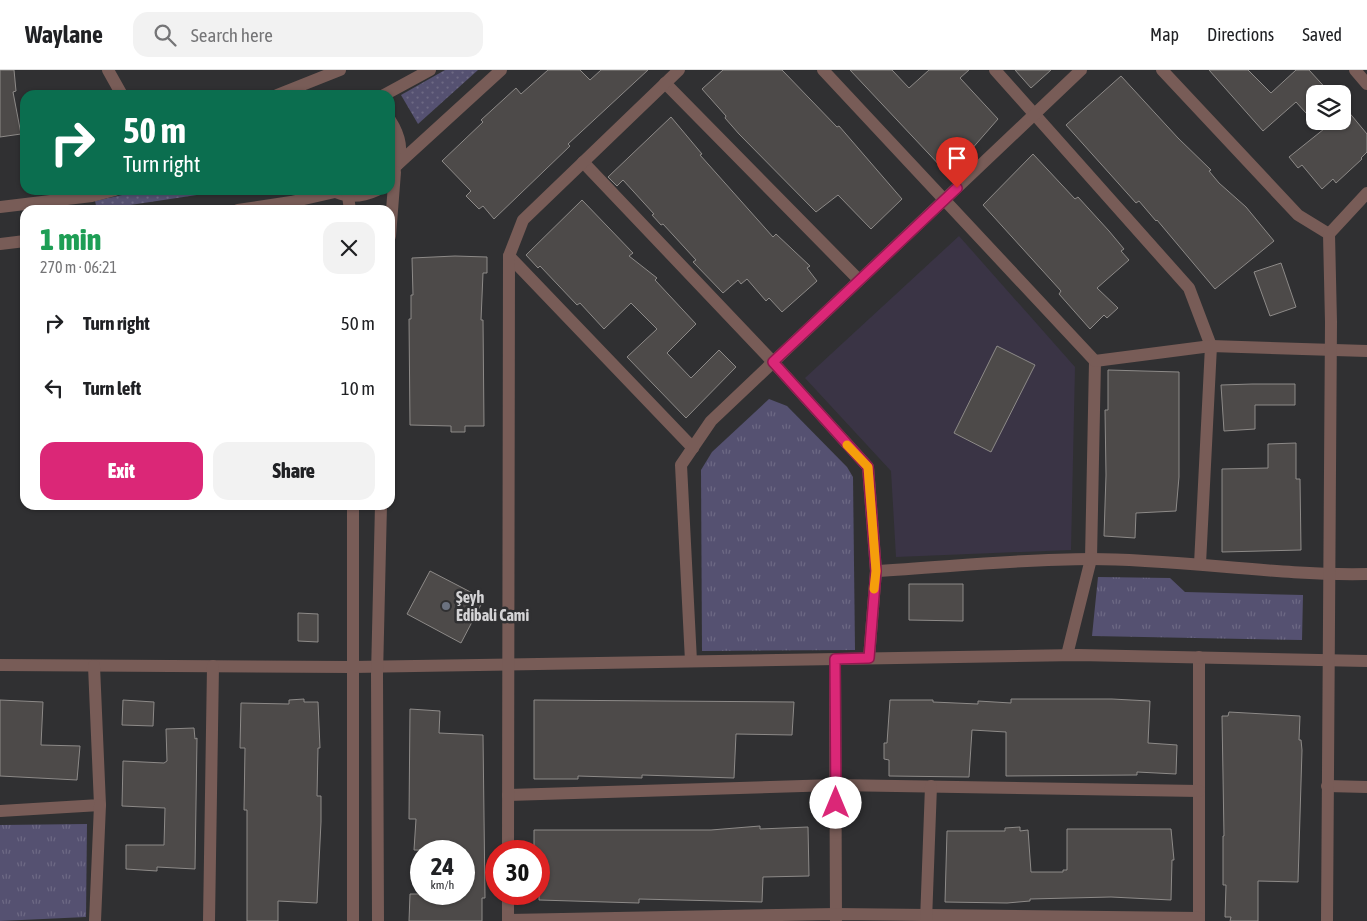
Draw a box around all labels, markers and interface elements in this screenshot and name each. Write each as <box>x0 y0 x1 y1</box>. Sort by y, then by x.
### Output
search box <box>133 12 483 57</box>
text: Waylane <box>25 21 103 48</box>
icon: search <box>151 21 179 49</box>
text: Search here <box>191 24 273 46</box>
text: Map <box>1150 24 1179 45</box>
text: Directions <box>1207 24 1274 45</box>
text: Saved <box>1302 24 1342 45</box>
map controls <box>1306 85 1351 130</box>
button: layers <box>1306 85 1351 130</box>
icon: right <box>40 110 105 175</box>
text: 50 m <box>123 110 186 150</box>
pin <box>936 137 978 188</box>
icon: arrive <box>943 144 971 172</box>
text: Turn right <box>123 151 200 177</box>
text: 1 min <box>40 222 101 256</box>
button: close <box>323 222 375 274</box>
text: 270 m · 06:21 <box>40 258 117 276</box>
icon: right <box>40 309 68 337</box>
text: Turn right <box>83 312 150 334</box>
text: 50 m <box>341 312 375 334</box>
icon: left <box>40 374 68 402</box>
text: Turn left <box>83 377 141 399</box>
text: 10 m <box>341 377 375 399</box>
button: Exit <box>40 442 203 500</box>
button: Share <box>213 442 375 500</box>
place label: Şeyh Edibali Cami <box>456 588 529 624</box>
marker: Şeyh Edibali Cami <box>440 600 452 612</box>
position arrow <box>809 776 861 828</box>
speed limit sign: 30 <box>485 840 550 905</box>
text: 24 <box>431 852 454 880</box>
text: km/h <box>431 878 454 892</box>

